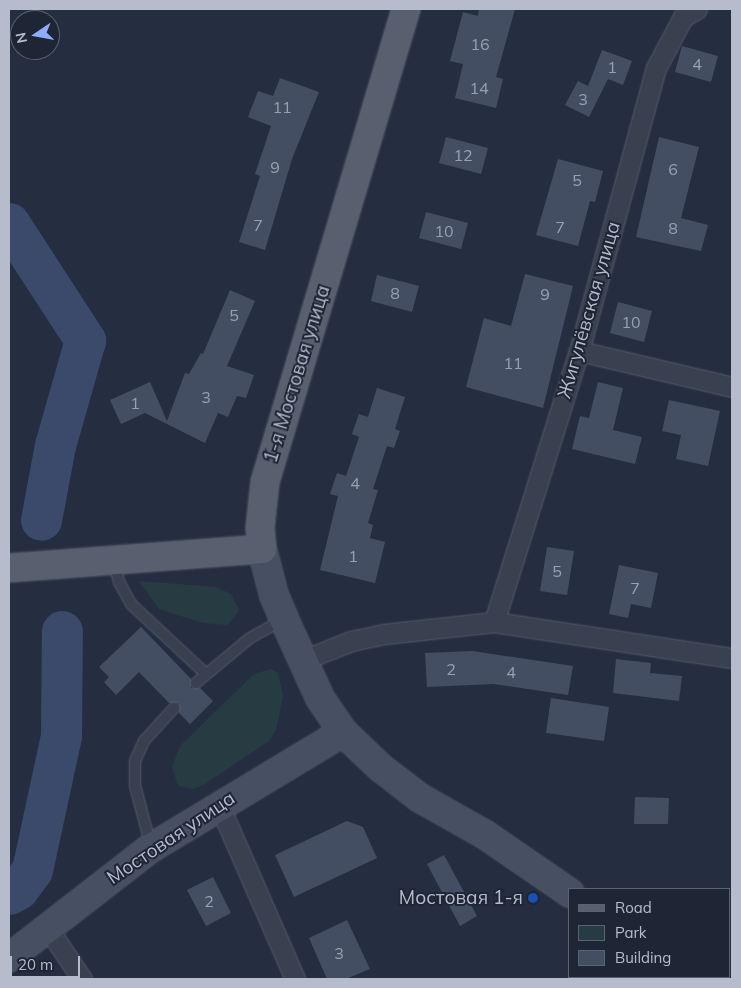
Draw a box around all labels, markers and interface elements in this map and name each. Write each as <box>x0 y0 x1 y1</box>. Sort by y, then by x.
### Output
north arrow <box>10 10 60 60</box>
text: N <box>11 31 31 45</box>
house number: 16 <box>470 34 490 54</box>
house number: 4 <box>692 54 702 74</box>
house number: 1 <box>607 57 617 77</box>
house number: 14 <box>469 78 489 98</box>
house number: 3 <box>578 89 588 109</box>
house number: 11 <box>272 97 292 117</box>
house number: 12 <box>453 145 473 165</box>
house number: 9 <box>270 157 280 177</box>
house number: 6 <box>668 159 678 179</box>
house number: 5 <box>572 170 582 190</box>
house number: 7 <box>253 215 263 235</box>
house number: 7 <box>555 217 565 237</box>
house number: 8 <box>668 218 678 238</box>
street label: Жигулёвская улица <box>553 219 625 401</box>
house number: 10 <box>434 221 454 241</box>
street label: 1-я Мостовая улица <box>259 282 335 466</box>
house number: 8 <box>390 283 400 303</box>
house number: 9 <box>540 284 550 304</box>
house number: 5 <box>229 305 239 325</box>
house number: 10 <box>621 312 641 332</box>
house number: 11 <box>503 353 523 373</box>
house number: 3 <box>201 387 211 407</box>
house number: 1 <box>130 393 140 413</box>
house number: 4 <box>350 473 360 493</box>
house number: 1 <box>348 546 358 566</box>
house number: 5 <box>552 561 562 581</box>
house number: 7 <box>630 578 640 598</box>
house number: 2 <box>446 659 456 679</box>
house number: 4 <box>506 662 516 682</box>
street label: Мостовая улица <box>103 787 239 889</box>
place label: Мостовая 1-я <box>399 887 523 909</box>
legend <box>568 888 731 978</box>
house number: 2 <box>204 891 214 911</box>
marker: Мостовая 1-я <box>527 892 539 904</box>
text: Road <box>615 898 652 917</box>
text: Park <box>615 923 647 942</box>
house number: 3 <box>334 943 344 963</box>
scale bar <box>12 946 82 978</box>
text: Building <box>615 948 671 967</box>
text: 20 m <box>18 955 53 974</box>

